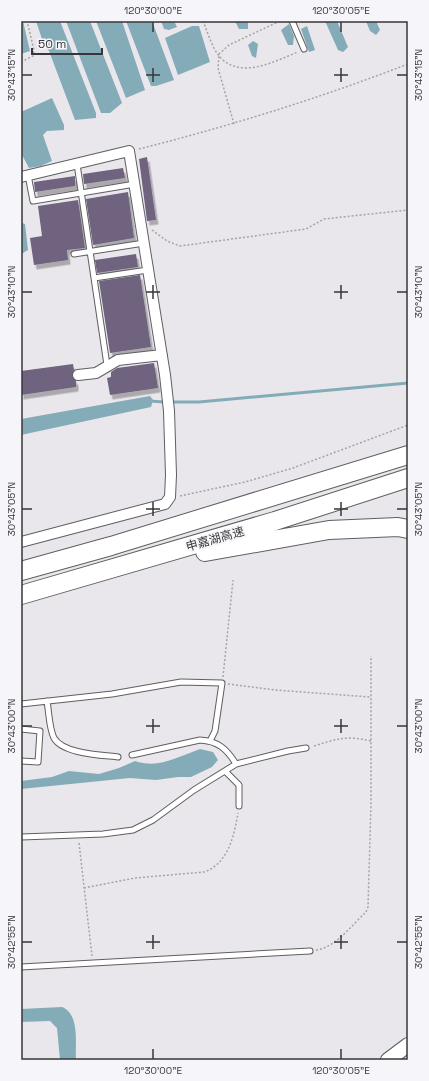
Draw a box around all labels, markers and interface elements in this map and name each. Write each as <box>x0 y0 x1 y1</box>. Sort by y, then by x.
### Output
text: 120°30'00"E <box>124 4 182 17</box>
text: 120°30'05"E <box>312 4 370 17</box>
scale bar <box>32 30 102 56</box>
text: 50 m <box>38 36 66 52</box>
text: 30°43'15"N <box>5 49 18 101</box>
text: 30°43'15"N <box>412 49 425 101</box>
text: 30°43'10"N <box>5 266 18 318</box>
text: 30°43'10"N <box>412 266 425 318</box>
text: 30°43'05"N <box>5 482 18 536</box>
text: 30°43'05"N <box>412 482 425 536</box>
street label: 申嘉湖高速 <box>184 523 246 555</box>
text: 30°43'00"N <box>5 699 18 753</box>
text: 30°43'00"N <box>412 699 425 753</box>
text: 30°42'55"N <box>5 915 18 969</box>
text: 30°42'55"N <box>412 915 425 969</box>
text: 120°30'00"E <box>124 1064 182 1077</box>
text: 120°30'05"E <box>312 1064 370 1077</box>

